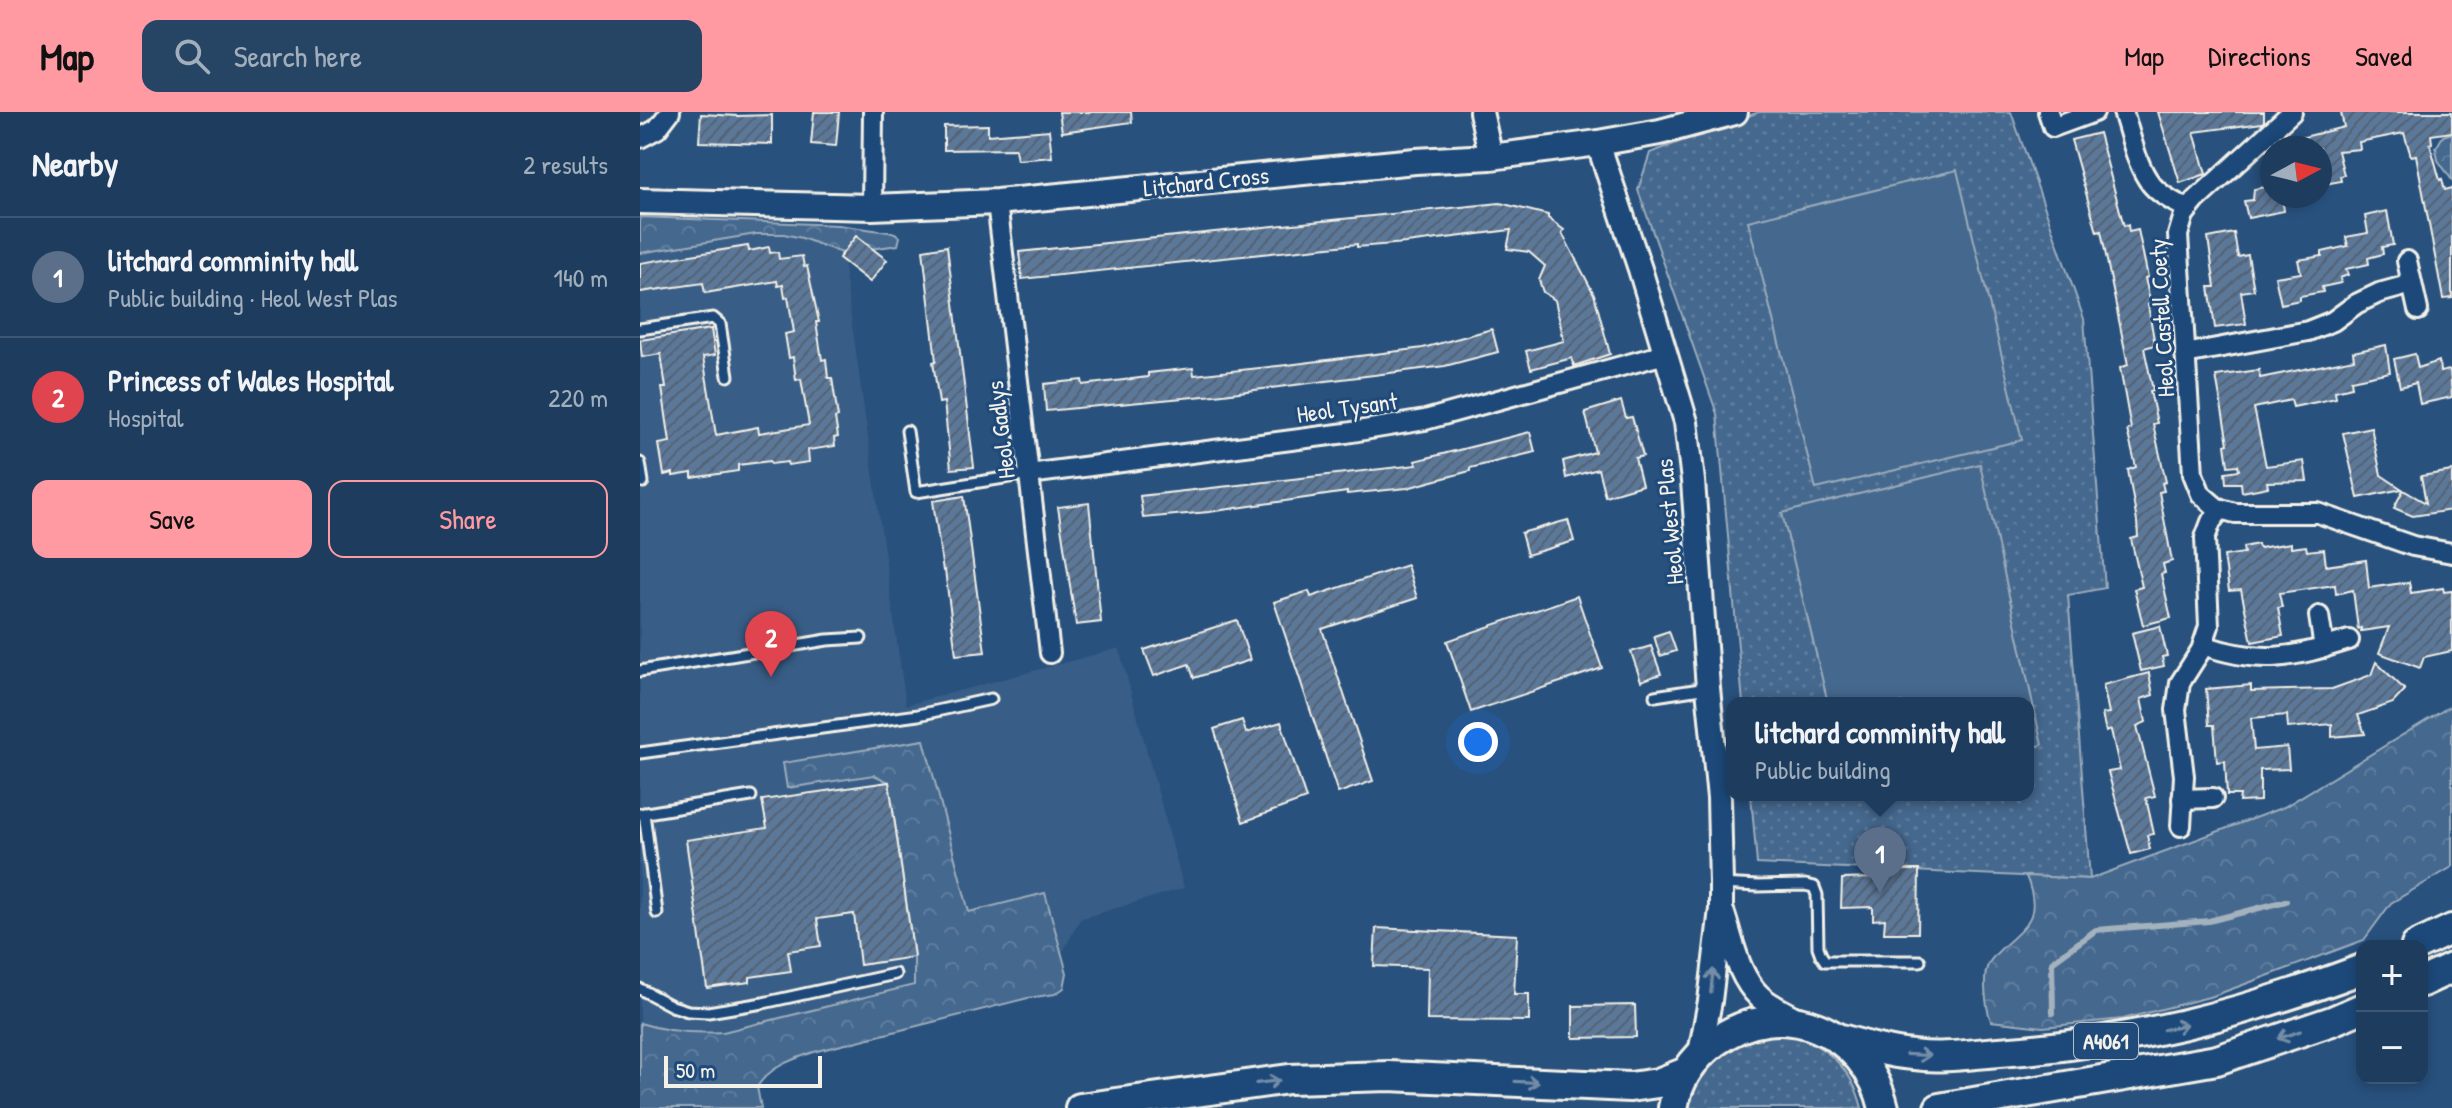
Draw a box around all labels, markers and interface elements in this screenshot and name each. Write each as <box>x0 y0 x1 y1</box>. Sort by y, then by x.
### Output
search box <box>142 20 702 92</box>
text: Map <box>40 30 94 82</box>
icon: search <box>170 34 214 78</box>
text: Search here <box>234 36 362 76</box>
text: Map <box>2124 37 2164 75</box>
text: Directions <box>2208 37 2311 75</box>
text: Saved <box>2355 37 2412 75</box>
north arrow <box>2260 136 2332 208</box>
text: Nearby <box>32 141 118 187</box>
text: 2 results <box>523 147 608 182</box>
street label: Litchard Cross <box>1142 159 1270 203</box>
street label: Heol Castell Coety <box>2141 238 2181 398</box>
text: litchard comminity hall <box>108 240 358 280</box>
text: 1 <box>53 260 63 295</box>
text: 140 m <box>554 260 608 295</box>
text: Public building · Heol West Plas <box>108 280 398 315</box>
text: Princess of Wales Hospital <box>108 360 394 400</box>
street label: Heol Gadlys <box>978 379 1022 481</box>
text: 2 <box>52 380 64 415</box>
text: 220 m <box>548 380 608 415</box>
street label: Heol Tysant <box>1295 384 1400 430</box>
text: Hospital <box>108 400 184 435</box>
street label: Heol West Plas <box>1648 458 1690 586</box>
button: Save <box>32 480 312 558</box>
button: Share <box>328 480 608 558</box>
pin: 2 <box>745 611 797 677</box>
popup <box>1726 697 2034 801</box>
text: litchard comminity hall <box>1755 712 2005 752</box>
your location <box>1458 722 1498 762</box>
text: Public building <box>1755 752 1891 787</box>
pin: 1 <box>1854 827 1906 893</box>
map controls <box>2356 940 2428 1084</box>
button: + <box>2356 940 2428 1012</box>
one-way arrow <box>1705 968 1720 995</box>
button: − <box>2356 1012 2428 1084</box>
one-way arrow <box>2162 1019 2188 1034</box>
road number: A4061 <box>2074 1023 2138 1059</box>
one-way arrow <box>2277 1029 2302 1044</box>
one-way arrow <box>1904 1047 1931 1062</box>
scale bar <box>664 1052 822 1088</box>
text: 50 m <box>676 1055 715 1085</box>
one-way arrow <box>1255 1074 1280 1089</box>
one-way arrow <box>1513 1075 1540 1090</box>

